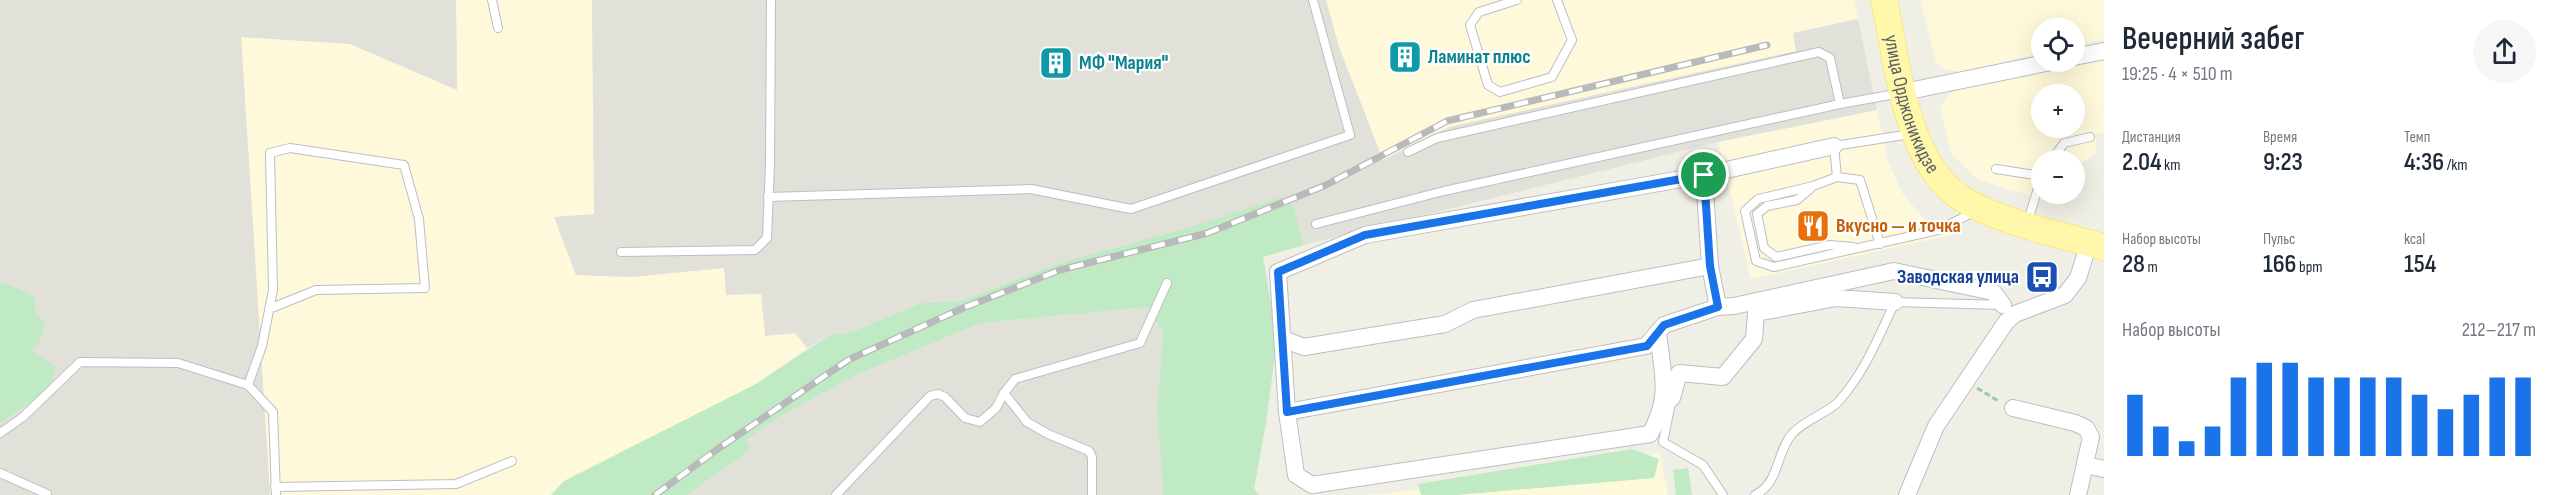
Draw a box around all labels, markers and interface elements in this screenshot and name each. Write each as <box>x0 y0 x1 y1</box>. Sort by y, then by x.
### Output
map controls <box>2031 18 2085 204</box>
button: locate <box>2031 18 2085 72</box>
text: Вечерний забег <box>2122 19 2304 59</box>
button: share <box>2473 20 2536 83</box>
street label: улица Орджоникидзе <box>1879 33 1944 178</box>
building icon: Ламинат плюс <box>1387 39 1423 75</box>
building icon: МФ "Мария" <box>1038 45 1074 81</box>
place label: Ламинат плюс <box>1428 45 1531 69</box>
place label: МФ "Мария" <box>1079 51 1169 75</box>
text: 19:25 · 4 × 510 m <box>2122 62 2233 86</box>
button: + <box>2031 84 2085 138</box>
text: Дистанция <box>2122 128 2181 147</box>
text: Время <box>2263 128 2297 147</box>
text: Темп <box>2404 128 2430 147</box>
text: 2.04 <box>2122 147 2162 178</box>
text: 9:23 <box>2263 147 2303 178</box>
text: 4:36 <box>2404 147 2444 178</box>
pin <box>1678 149 1729 200</box>
button: − <box>2031 150 2085 204</box>
text: km <box>2162 156 2181 175</box>
text: /km <box>2444 156 2468 175</box>
icon: arrive <box>1687 158 1720 191</box>
restaurant icon: Вкусно — и точка <box>1795 208 1831 244</box>
place label: Вкусно — и точка <box>1836 214 1961 238</box>
text: Набор высоты <box>2122 230 2201 249</box>
text: Пульс <box>2263 230 2296 249</box>
text: kcal <box>2404 230 2425 249</box>
text: 28 <box>2122 249 2145 280</box>
text: 166 <box>2263 249 2297 280</box>
text: 154 <box>2404 249 2436 280</box>
text: m <box>2145 258 2158 277</box>
text: bpm <box>2297 258 2323 277</box>
bus stop icon: Заводская улица <box>2024 259 2060 295</box>
place label: Заводская улица <box>1897 265 2019 289</box>
text: Набор высоты <box>2122 318 2221 342</box>
text: 212–217 m <box>2462 318 2536 342</box>

